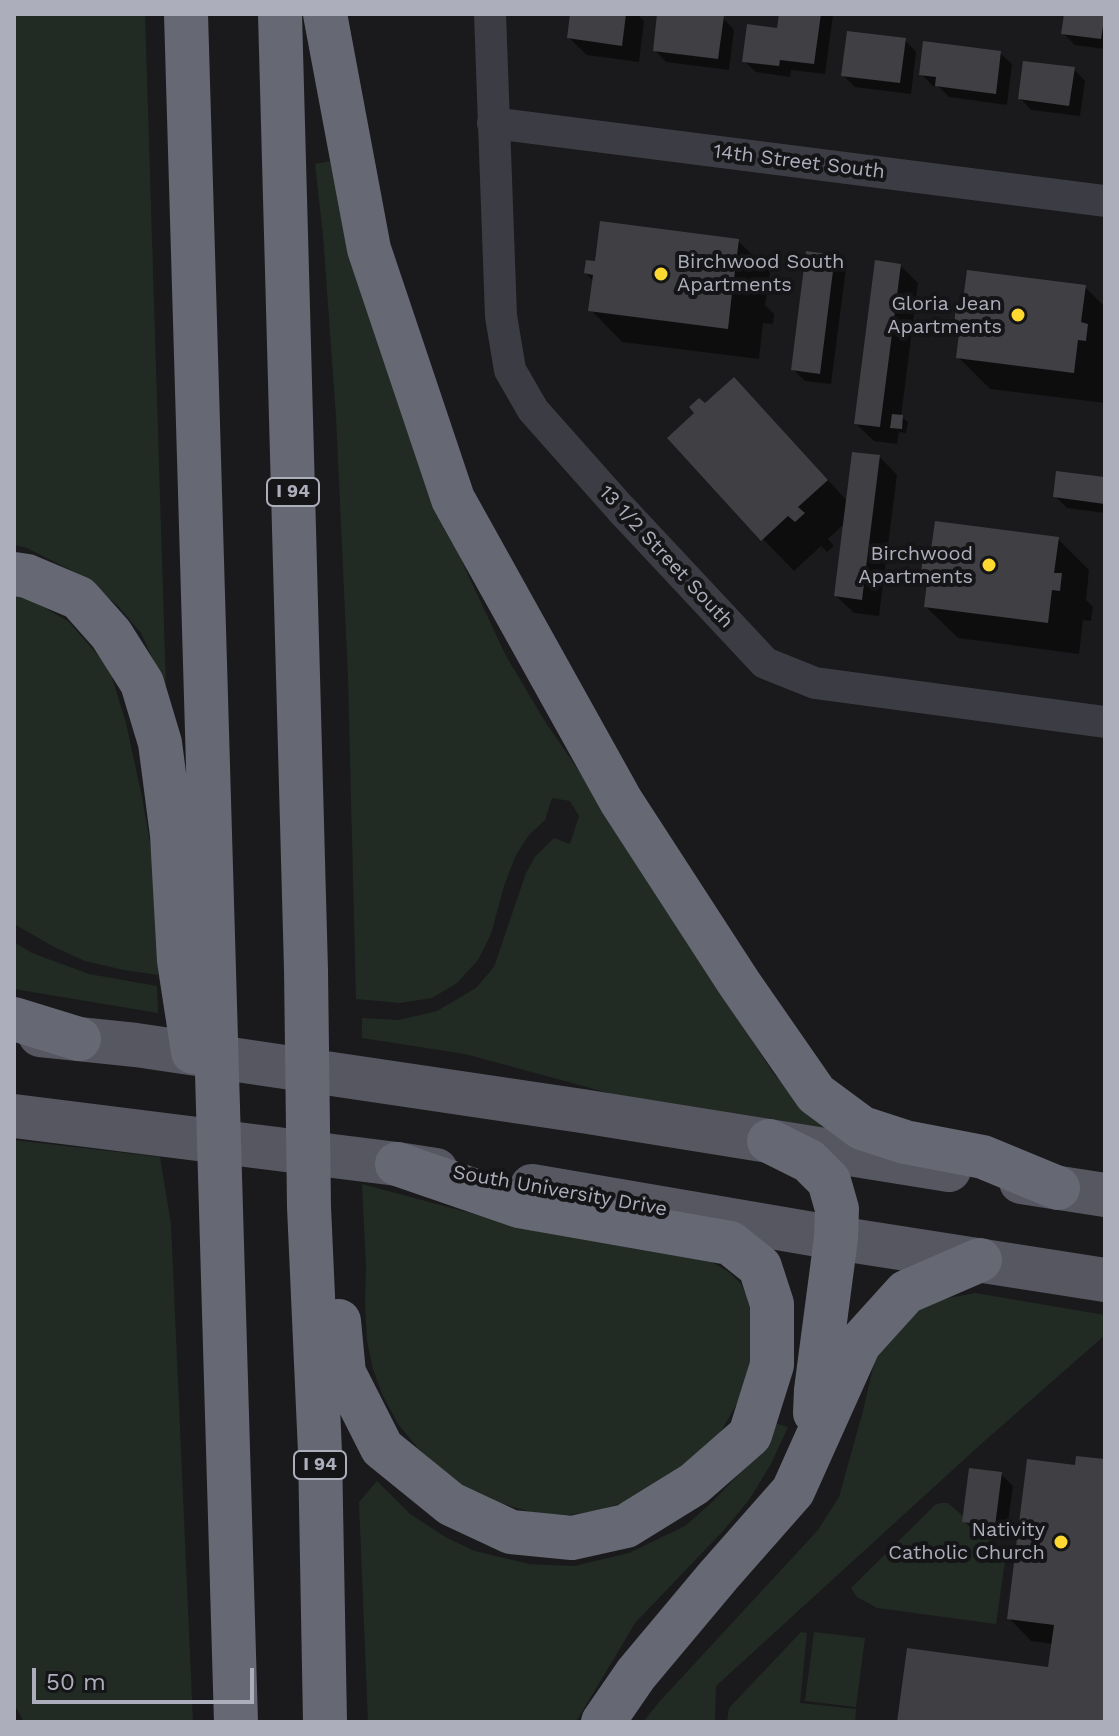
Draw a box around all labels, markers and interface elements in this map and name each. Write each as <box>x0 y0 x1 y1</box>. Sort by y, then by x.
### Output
street label: 14th Street South <box>712 140 886 184</box>
place label: Birchwood South Apartments <box>677 250 844 297</box>
marker: Birchwood South Apartments <box>652 265 670 283</box>
place label: Gloria Jean Apartments <box>887 292 1002 339</box>
marker: Gloria Jean Apartments <box>1009 306 1027 324</box>
road number: I 94 <box>267 478 319 506</box>
street label: 13 1/2 Street South <box>594 481 738 633</box>
place label: Birchwood Apartments <box>858 542 973 589</box>
marker: Birchwood Apartments <box>980 556 998 574</box>
street label: South University Drive <box>451 1160 669 1222</box>
road number: I 94 <box>294 1451 346 1479</box>
place label: Nativity Catholic Church <box>888 1518 1045 1565</box>
marker: Nativity Catholic Church <box>1052 1533 1070 1551</box>
scale bar <box>36 1652 258 1702</box>
text: 50 m <box>46 1668 106 1696</box>

